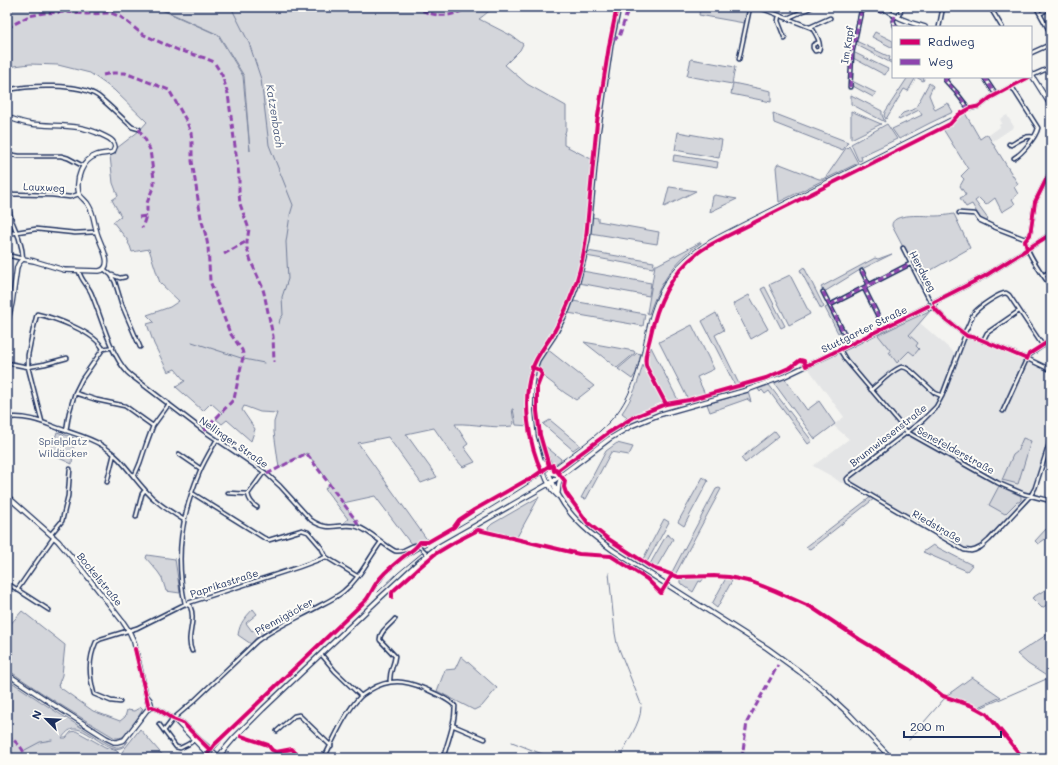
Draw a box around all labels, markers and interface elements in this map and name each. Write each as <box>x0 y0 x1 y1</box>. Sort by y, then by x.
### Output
street label: Im Kapf <box>837 24 857 65</box>
legend <box>892 26 1032 78</box>
text: Radweg <box>928 33 975 49</box>
text: Weg <box>928 53 953 69</box>
water label: Katzenbach <box>263 83 288 149</box>
street label: Lauxweg <box>23 179 65 195</box>
street label: Herdweg <box>906 248 940 294</box>
street label: Stuttgarter Straße <box>819 302 909 356</box>
street label: Brunnwiesenstraße <box>846 400 930 470</box>
street label: Nellinger Straße <box>197 413 271 471</box>
street label: Senefelderstraße <box>915 423 997 477</box>
park label: Spielplatz Wildäcker <box>38 434 88 460</box>
street label: Riedstraße <box>910 506 964 546</box>
street label: Bockelstraße <box>74 549 126 609</box>
street label: Paprikastraße <box>188 565 260 601</box>
street label: Pfennigäcker <box>252 594 316 638</box>
north arrow <box>26 699 66 739</box>
text: N <box>28 708 45 722</box>
scale bar <box>904 713 1001 739</box>
text: 200 m <box>910 718 945 734</box>

